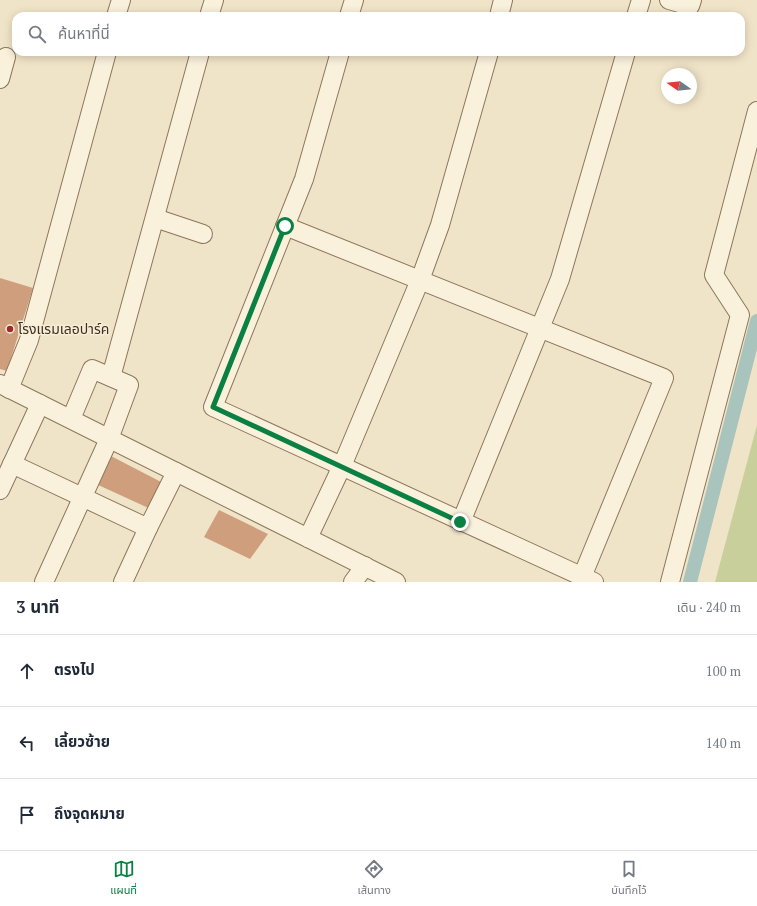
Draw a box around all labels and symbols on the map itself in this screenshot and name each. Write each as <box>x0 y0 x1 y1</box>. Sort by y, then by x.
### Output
north arrow <box>661 68 697 104</box>
route start <box>276 217 294 235</box>
place label: โรงแรมเลอปาร์ค <box>18 319 109 338</box>
marker: โรงแรมเลอปาร์ค <box>5 324 15 334</box>
route end <box>451 513 469 531</box>

